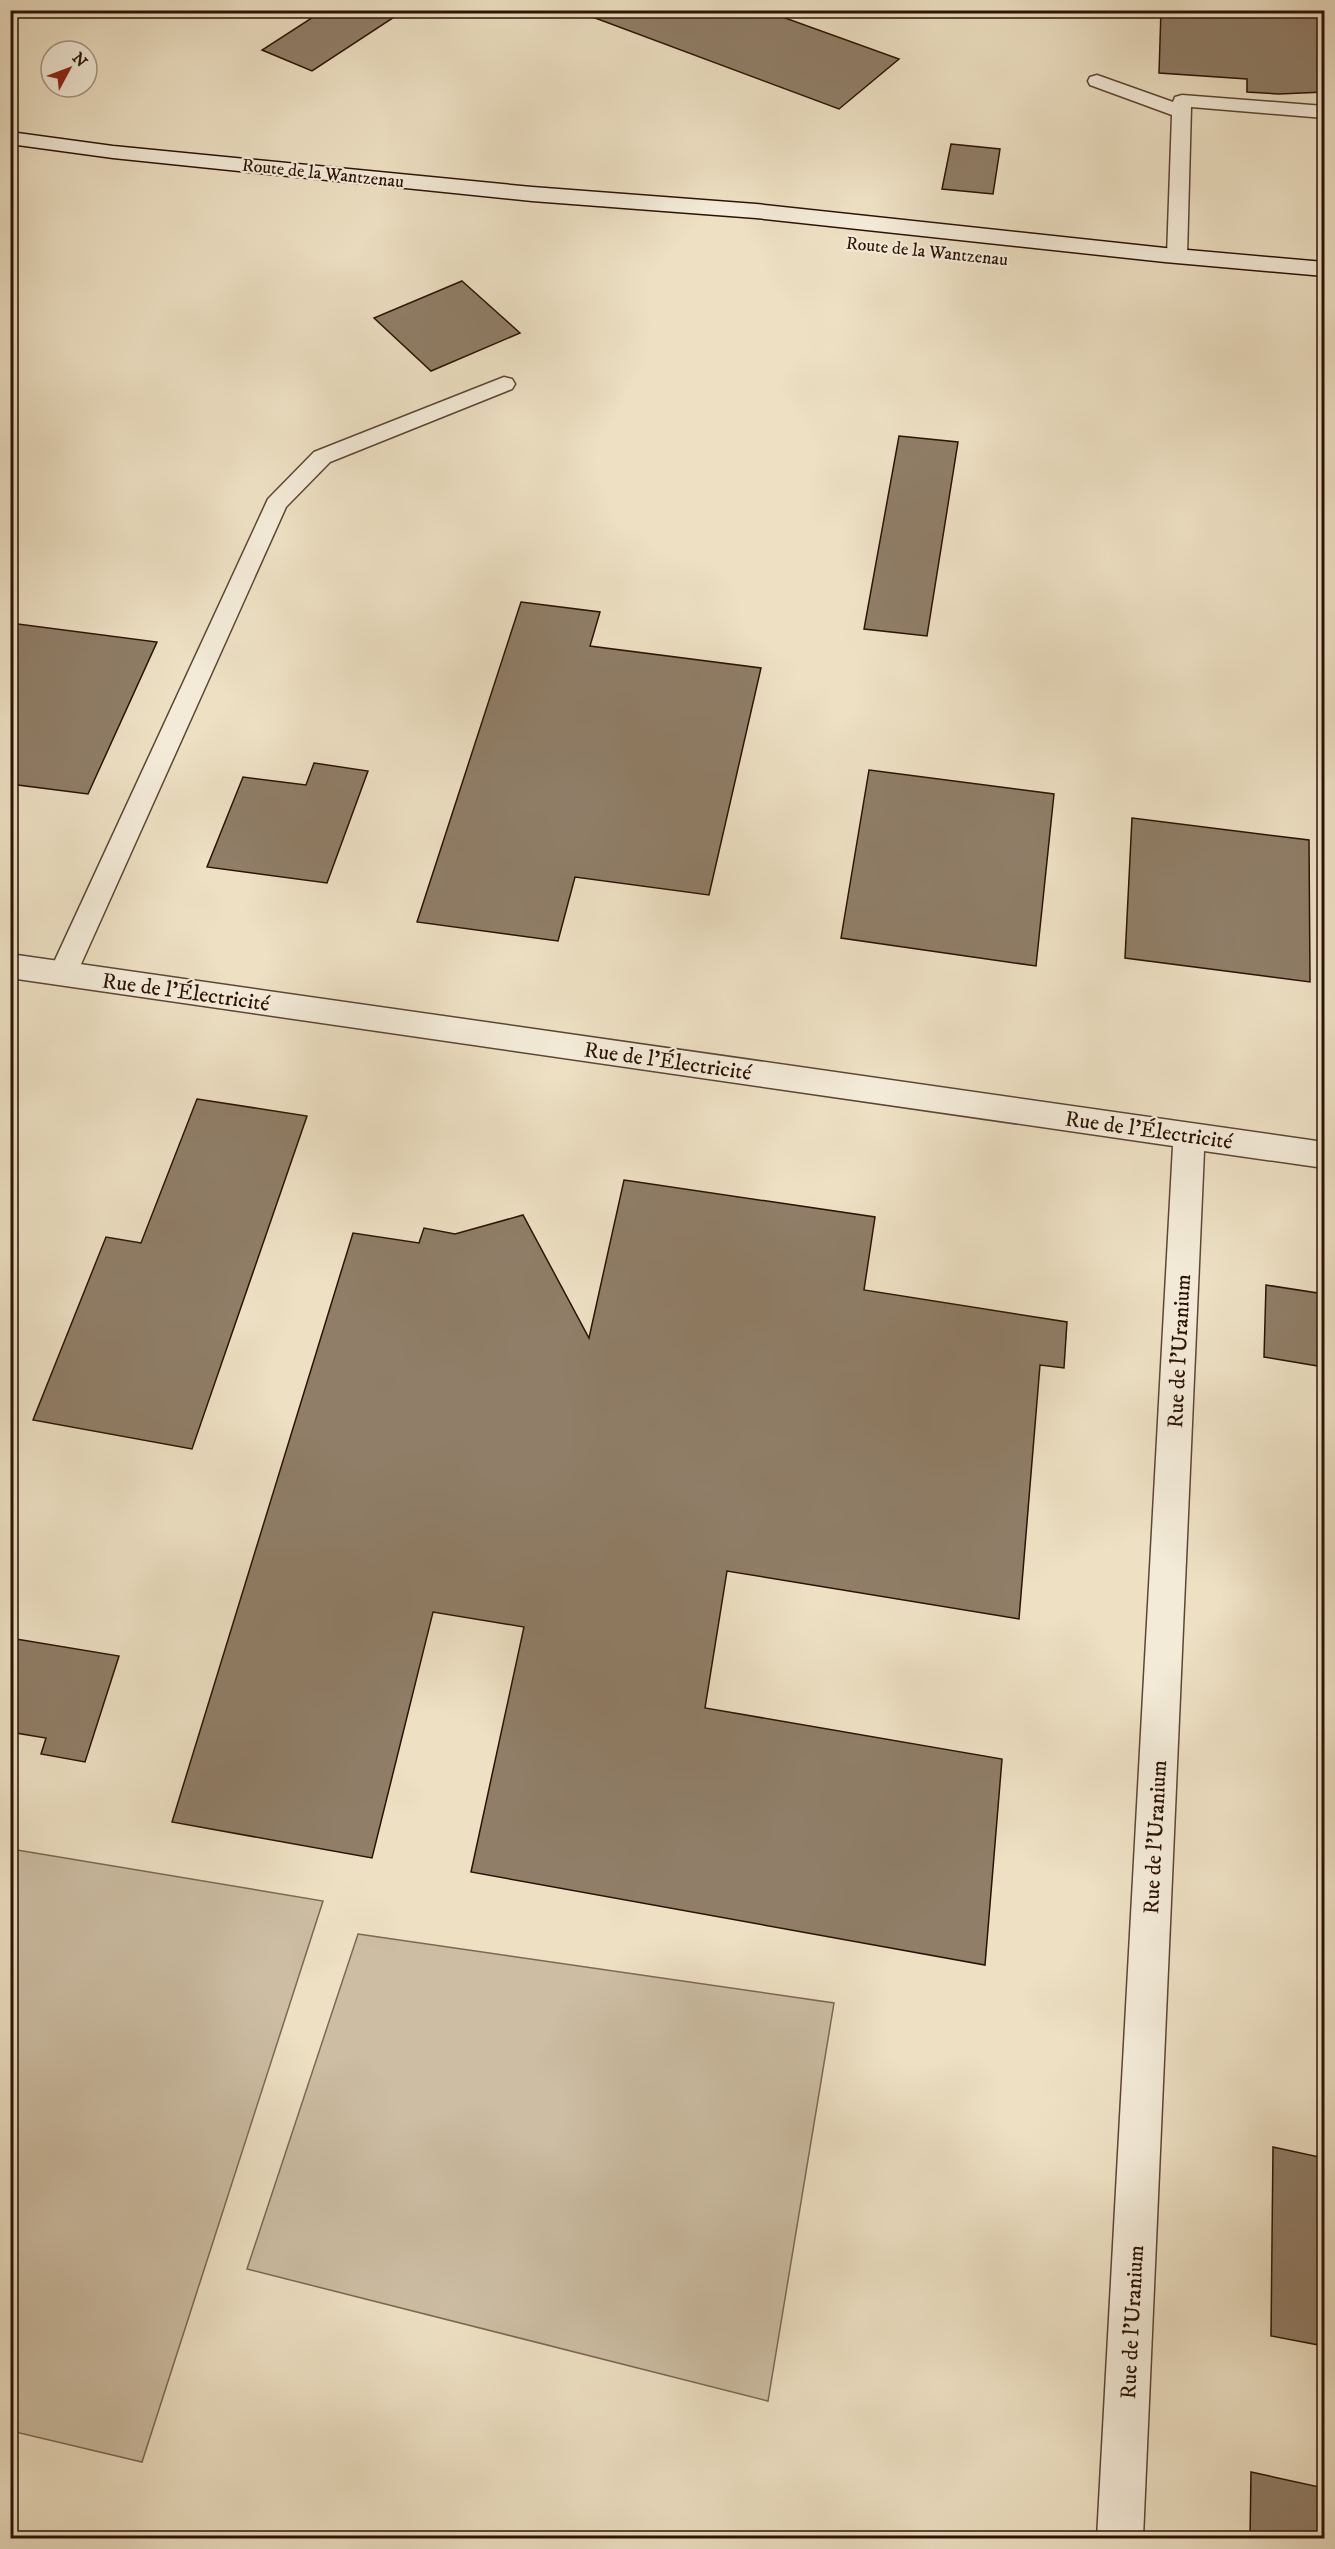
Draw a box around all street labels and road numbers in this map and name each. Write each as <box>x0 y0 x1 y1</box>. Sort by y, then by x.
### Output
street label: Route de la Wantzenau <box>241 155 405 193</box>
street label: Route de la Wantzenau <box>845 233 1009 271</box>
street label: Rue de l'Électricité <box>100 967 271 1018</box>
street label: Rue de l'Électricité <box>582 1036 753 1087</box>
street label: Rue de l'Électricité <box>1063 1105 1234 1156</box>
street label: Rue de l'Uranium <box>1162 1273 1197 1429</box>
street label: Rue de l'Uranium <box>1138 1759 1173 1915</box>
street label: Rue de l'Uranium <box>1115 2244 1150 2400</box>

